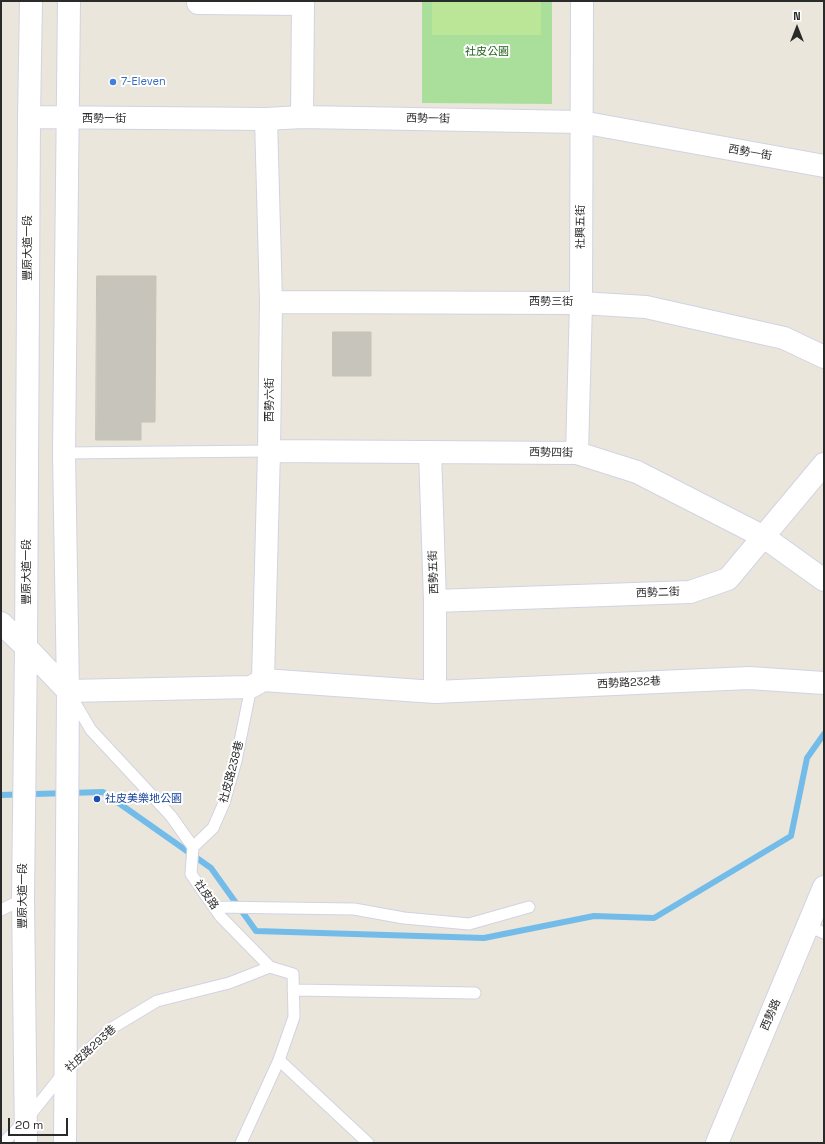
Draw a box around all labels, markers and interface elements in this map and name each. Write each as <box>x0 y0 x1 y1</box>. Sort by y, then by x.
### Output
north arrow <box>777 8 817 48</box>
text: N <box>793 9 801 23</box>
park label: 社皮公園 <box>465 45 509 59</box>
place label: 7-Eleven <box>121 75 166 89</box>
marker: 7-Eleven <box>108 77 118 87</box>
street label: 西勢一街 <box>82 112 126 126</box>
street label: 西勢一街 <box>406 112 450 126</box>
street label: 西勢一街 <box>727 143 773 163</box>
street label: 社興五街 <box>574 205 588 249</box>
street label: 豐原大道一段 <box>21 215 35 281</box>
street label: 西勢三街 <box>529 295 573 309</box>
street label: 西勢六街 <box>263 378 277 422</box>
street label: 西勢四街 <box>529 446 573 460</box>
street label: 豐原大道一段 <box>20 539 34 605</box>
street label: 西勢五街 <box>427 550 441 594</box>
street label: 西勢二街 <box>636 586 680 600</box>
street label: 西勢路232巷 <box>597 675 661 691</box>
street label: 社皮路238巷 <box>217 739 247 805</box>
place label: 社皮美樂地公園 <box>105 792 182 806</box>
marker: 社皮美樂地公園 <box>92 794 102 804</box>
street label: 豐原大道一段 <box>16 863 30 929</box>
street label: 社皮路 <box>191 878 221 912</box>
street label: 西勢路 <box>758 997 784 1033</box>
street label: 社皮路293巷 <box>63 1023 119 1075</box>
scale bar <box>10 1110 70 1136</box>
text: 20 m <box>15 1117 43 1133</box>

